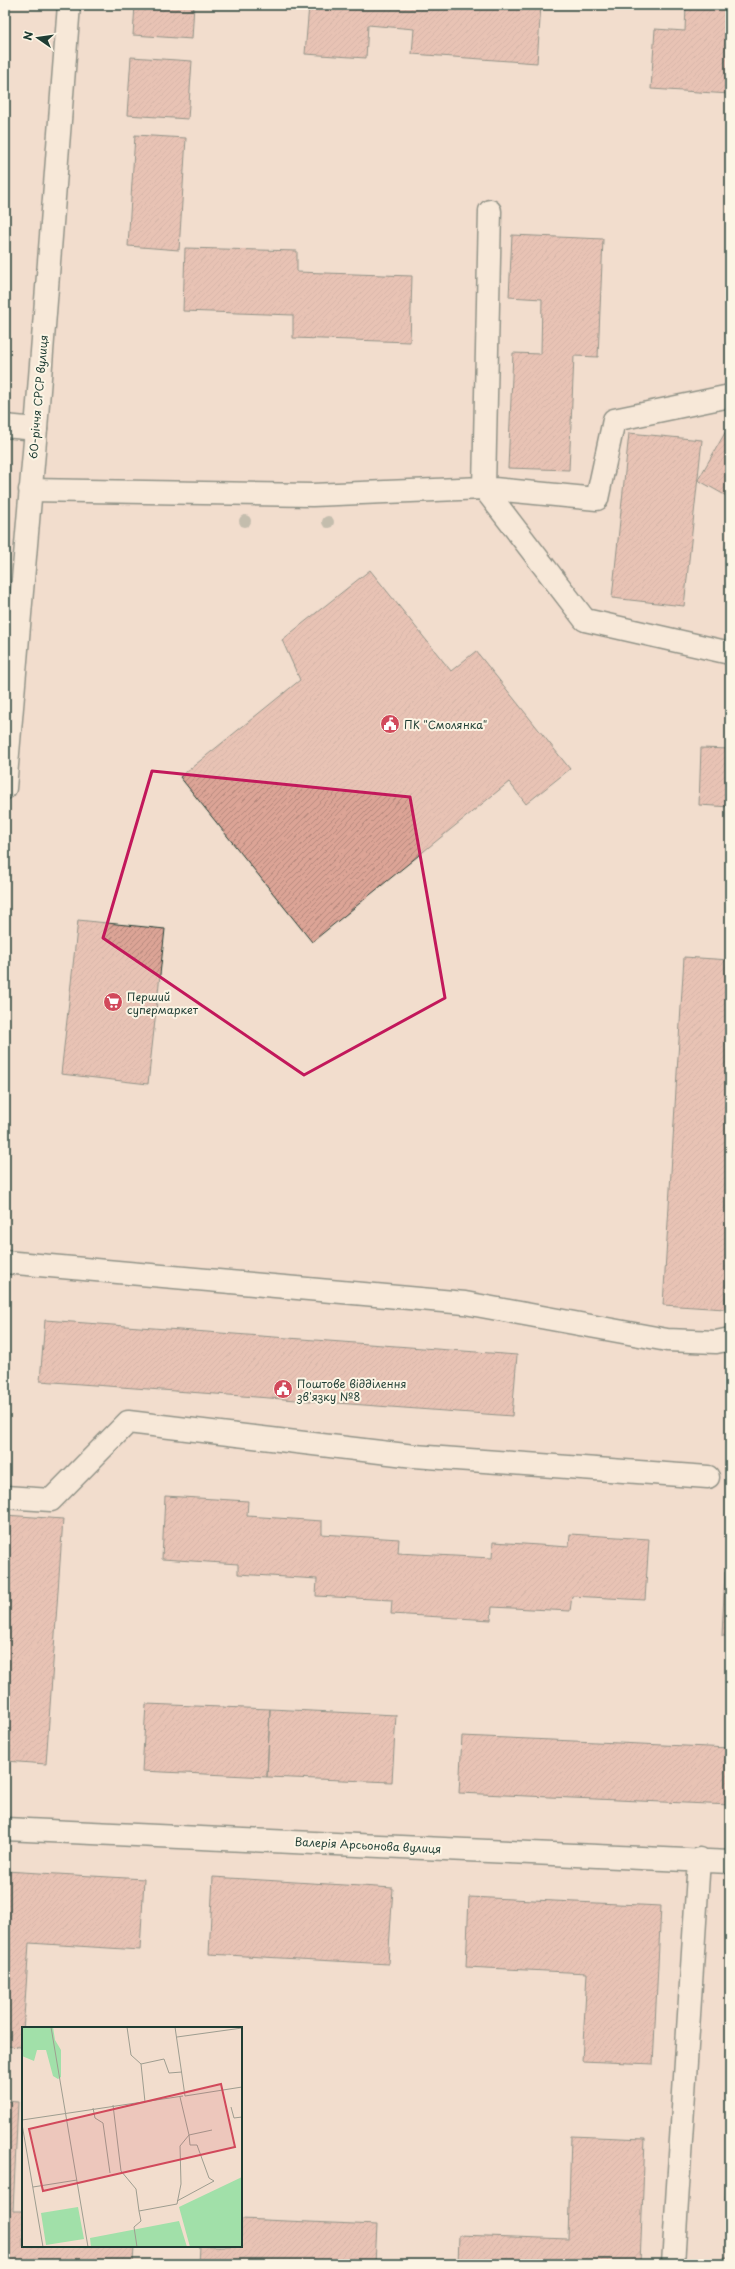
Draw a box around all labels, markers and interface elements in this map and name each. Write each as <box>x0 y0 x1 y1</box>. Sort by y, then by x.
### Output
north arrow <box>18 18 58 58</box>
text: N <box>19 29 37 42</box>
street label: 60-річчя СРСР вулиця <box>24 334 52 460</box>
public building icon: ПК "Смолянка" <box>379 713 401 735</box>
place label: ПК "Смолянка" <box>404 716 487 733</box>
place label: Перший супермаркет <box>127 988 199 1018</box>
supermarket icon: Перший супермаркет <box>102 991 124 1013</box>
place label: Поштове відділення зв'язку №8 <box>296 1375 406 1405</box>
public building icon: Поштове відділення зв'язку №8 <box>272 1378 294 1400</box>
street label: Валерія Арсьонова вулиця <box>294 1833 442 1857</box>
inset map <box>22 2027 242 2247</box>

